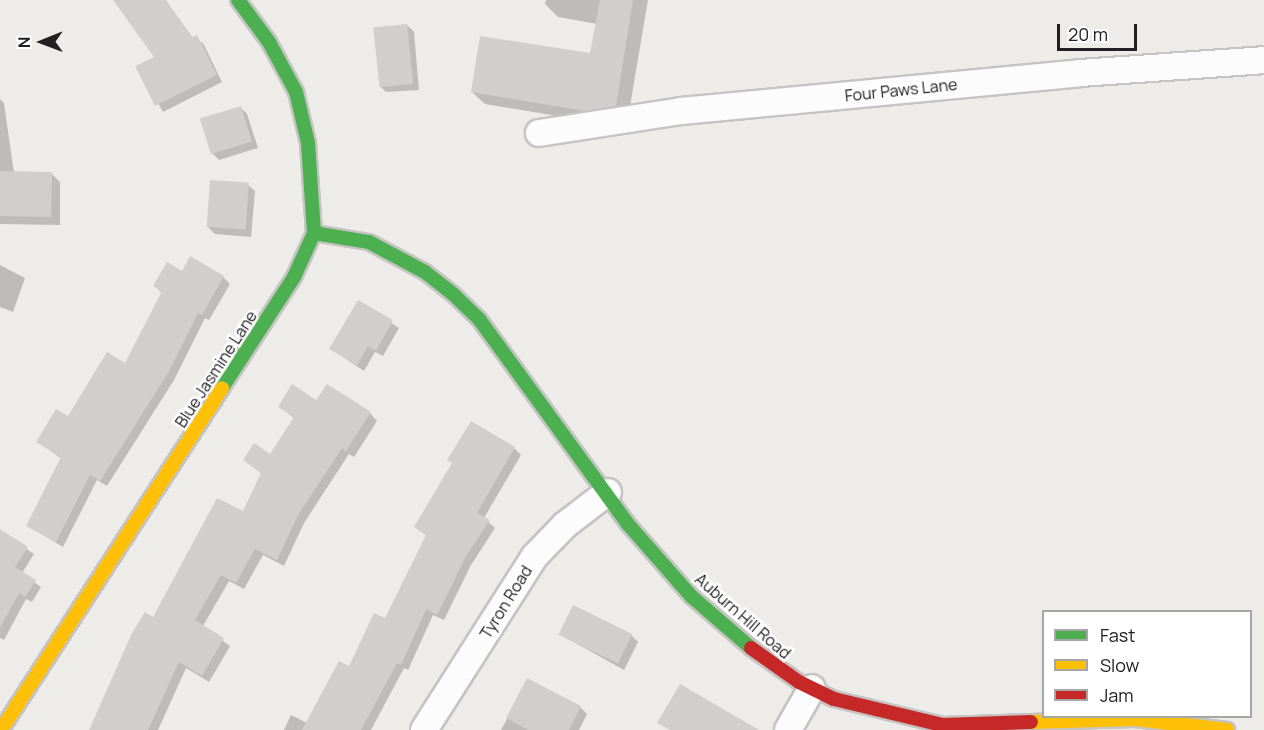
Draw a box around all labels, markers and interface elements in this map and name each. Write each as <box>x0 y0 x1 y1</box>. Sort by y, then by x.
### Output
north arrow <box>12 12 72 72</box>
scale bar <box>1060 12 1140 50</box>
text: 20 m <box>1068 22 1108 46</box>
text: N <box>13 36 35 48</box>
street label: Four Paws Lane <box>844 75 958 105</box>
street label: Blue Jasmine Lane <box>171 307 261 431</box>
street label: Tyron Road <box>476 562 536 642</box>
street label: Auburn Hill Road <box>691 569 795 663</box>
legend <box>1042 610 1252 718</box>
text: Fast <box>1100 623 1135 647</box>
text: Slow <box>1100 653 1139 677</box>
text: Jam <box>1100 683 1134 707</box>

